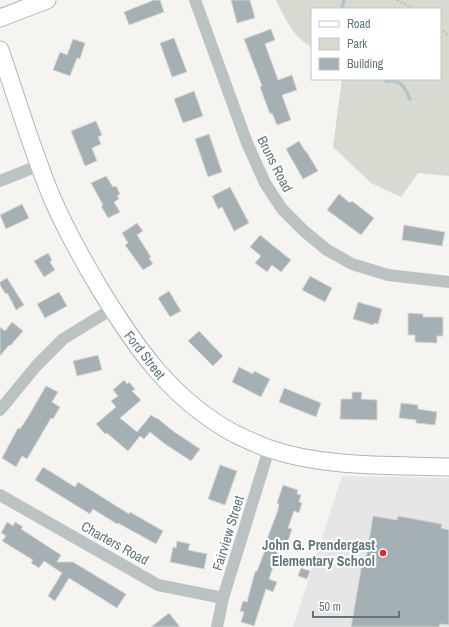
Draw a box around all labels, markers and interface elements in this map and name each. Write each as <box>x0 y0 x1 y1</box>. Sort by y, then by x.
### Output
legend <box>311 8 441 80</box>
text: Road <box>347 16 371 32</box>
text: Park <box>347 36 367 52</box>
text: Building <box>347 56 384 72</box>
street label: Bruns Road <box>253 133 297 195</box>
street label: Ford Street <box>120 327 170 383</box>
street label: Fairview Street <box>208 493 248 573</box>
street label: Charters Road <box>78 517 152 569</box>
place label: John G. Prendergast Elementary School <box>262 536 375 570</box>
marker: John G. Prendergast Elementary School <box>378 548 388 558</box>
scale bar <box>313 593 399 619</box>
text: 50 m <box>319 599 341 615</box>

